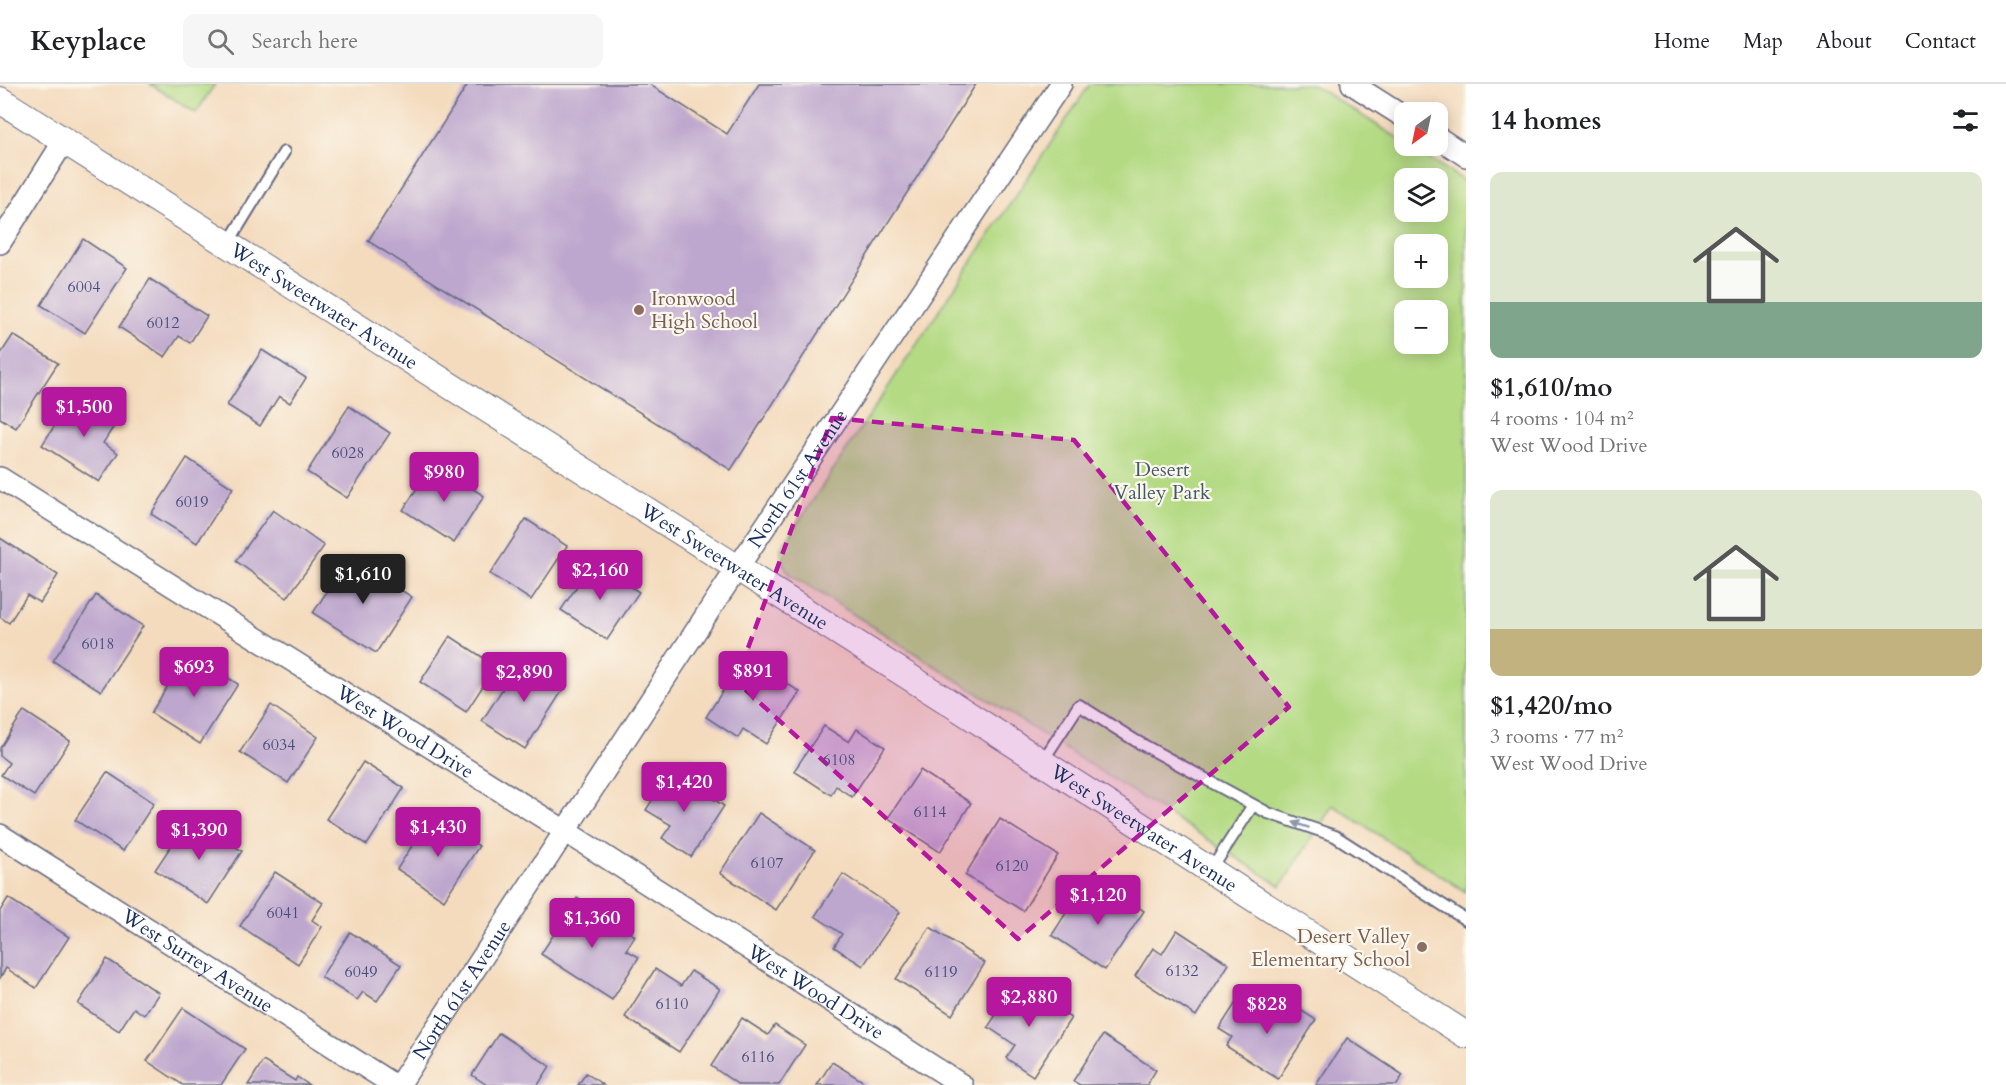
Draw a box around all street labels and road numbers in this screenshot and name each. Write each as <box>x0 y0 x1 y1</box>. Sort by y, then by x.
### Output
street label: West Sweetwater Avenue <box>224 236 423 376</box>
street label: North 61st Avenue <box>742 404 854 553</box>
street label: West Sweetwater Avenue <box>634 496 834 636</box>
street label: West Wood Drive <box>330 678 479 785</box>
street label: West Sweetwater Avenue <box>1044 757 1243 899</box>
street label: West Surrey Avenue <box>115 902 278 1019</box>
street label: North 61st Avenue <box>406 915 517 1065</box>
street label: West Wood Drive <box>741 937 889 1046</box>

